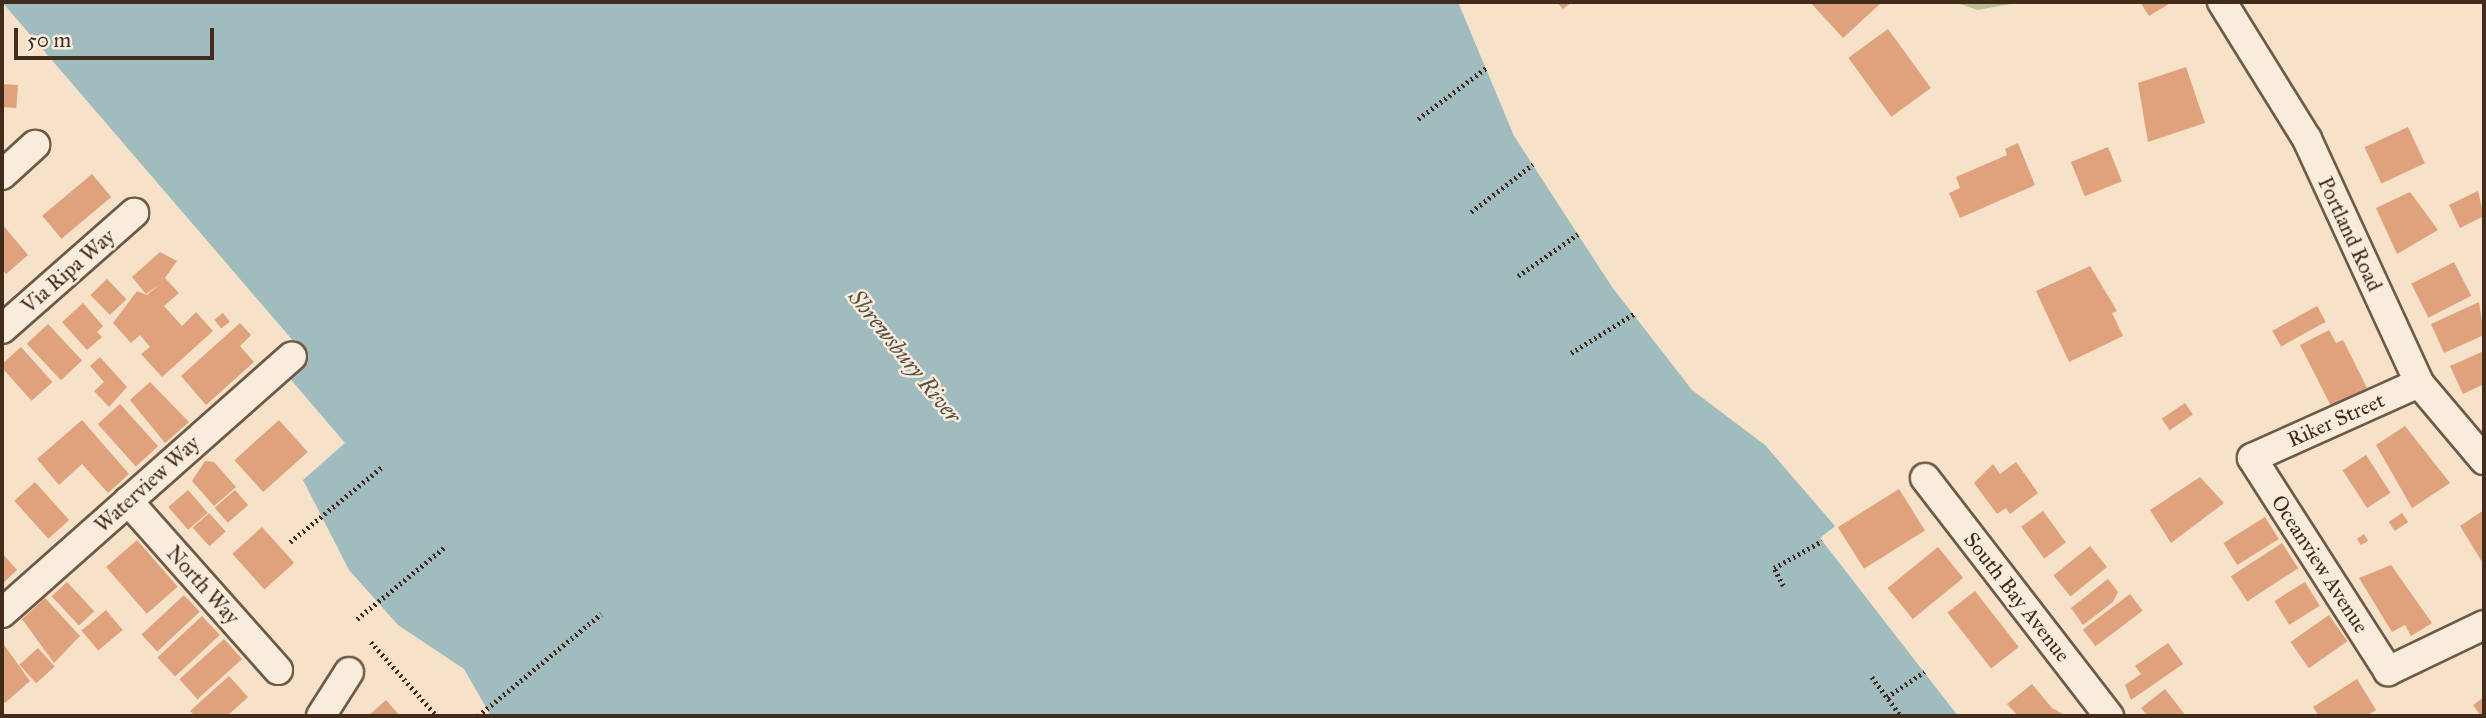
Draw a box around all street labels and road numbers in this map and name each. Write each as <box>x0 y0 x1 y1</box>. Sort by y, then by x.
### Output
street label: Portland Road <box>2313 173 2387 295</box>
street label: Via Ripa Way <box>16 224 120 318</box>
street label: Riker Street <box>2284 387 2388 453</box>
street label: Waterview Way <box>89 430 205 538</box>
street label: Oceanview Avenue <box>2266 490 2374 638</box>
street label: South Bay Avenue <box>1959 527 2075 667</box>
street label: North Way <box>161 541 245 629</box>

